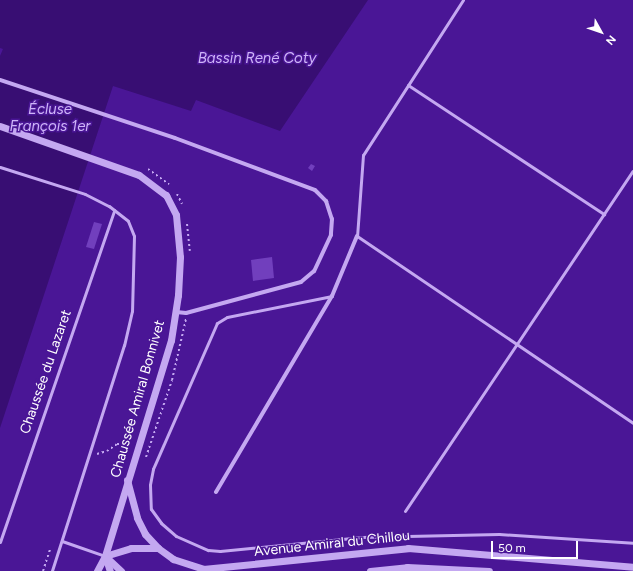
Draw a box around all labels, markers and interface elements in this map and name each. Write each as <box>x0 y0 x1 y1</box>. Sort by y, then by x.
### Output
north arrow <box>581 12 621 52</box>
text: N <box>603 33 618 47</box>
water label: Bassin René Coty <box>198 50 316 68</box>
water label: Écluse François 1er <box>10 100 90 135</box>
street label: Chaussée du Lazaret <box>17 308 75 436</box>
street label: Chaussée Amiral Bonnivet <box>107 318 169 480</box>
street label: Avenue Amiral du Chillou <box>253 527 411 561</box>
scale bar <box>493 533 580 559</box>
text: 50 m <box>498 541 526 555</box>

